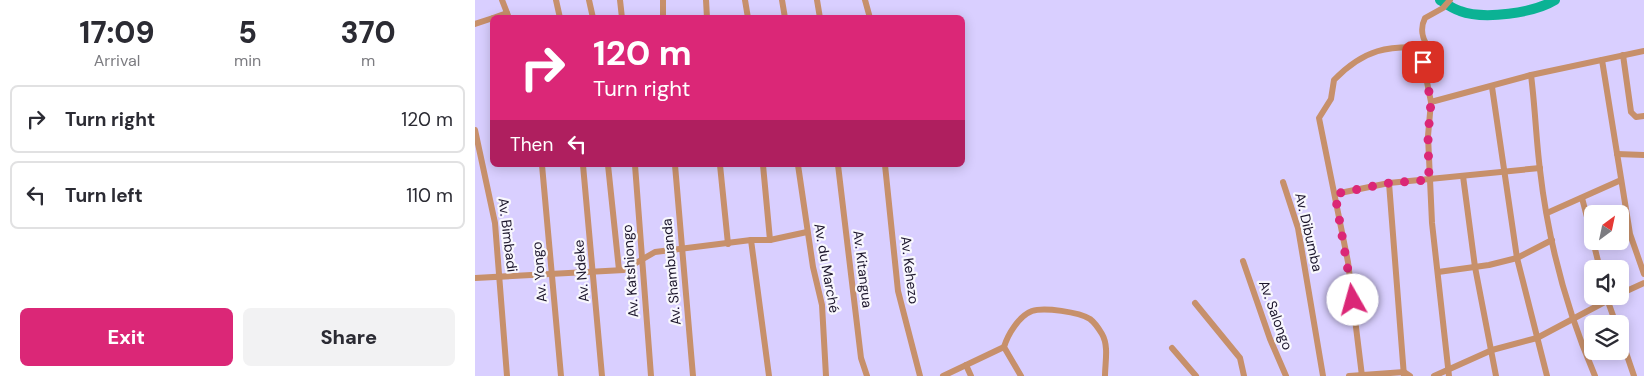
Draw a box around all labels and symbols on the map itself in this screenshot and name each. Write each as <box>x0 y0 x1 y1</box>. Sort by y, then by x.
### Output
pin <box>1402 41 1444 83</box>
street label: Av. Dibumba <box>1291 191 1327 273</box>
street label: Av. Bimbadi <box>495 197 521 273</box>
north arrow <box>1584 205 1629 250</box>
street label: Av. Shambuanda <box>657 218 685 326</box>
street label: Av. du Marché <box>810 222 844 314</box>
street label: Av. Katshiongo <box>618 224 642 318</box>
street label: Av. Kitangua <box>849 229 877 309</box>
street label: Av. Kehezo <box>897 235 923 305</box>
street label: Av. Ndeke <box>569 239 593 303</box>
street label: Av. Yongo <box>527 241 551 303</box>
position arrow <box>1326 273 1378 325</box>
street label: Av. Salongo <box>1255 278 1297 352</box>

